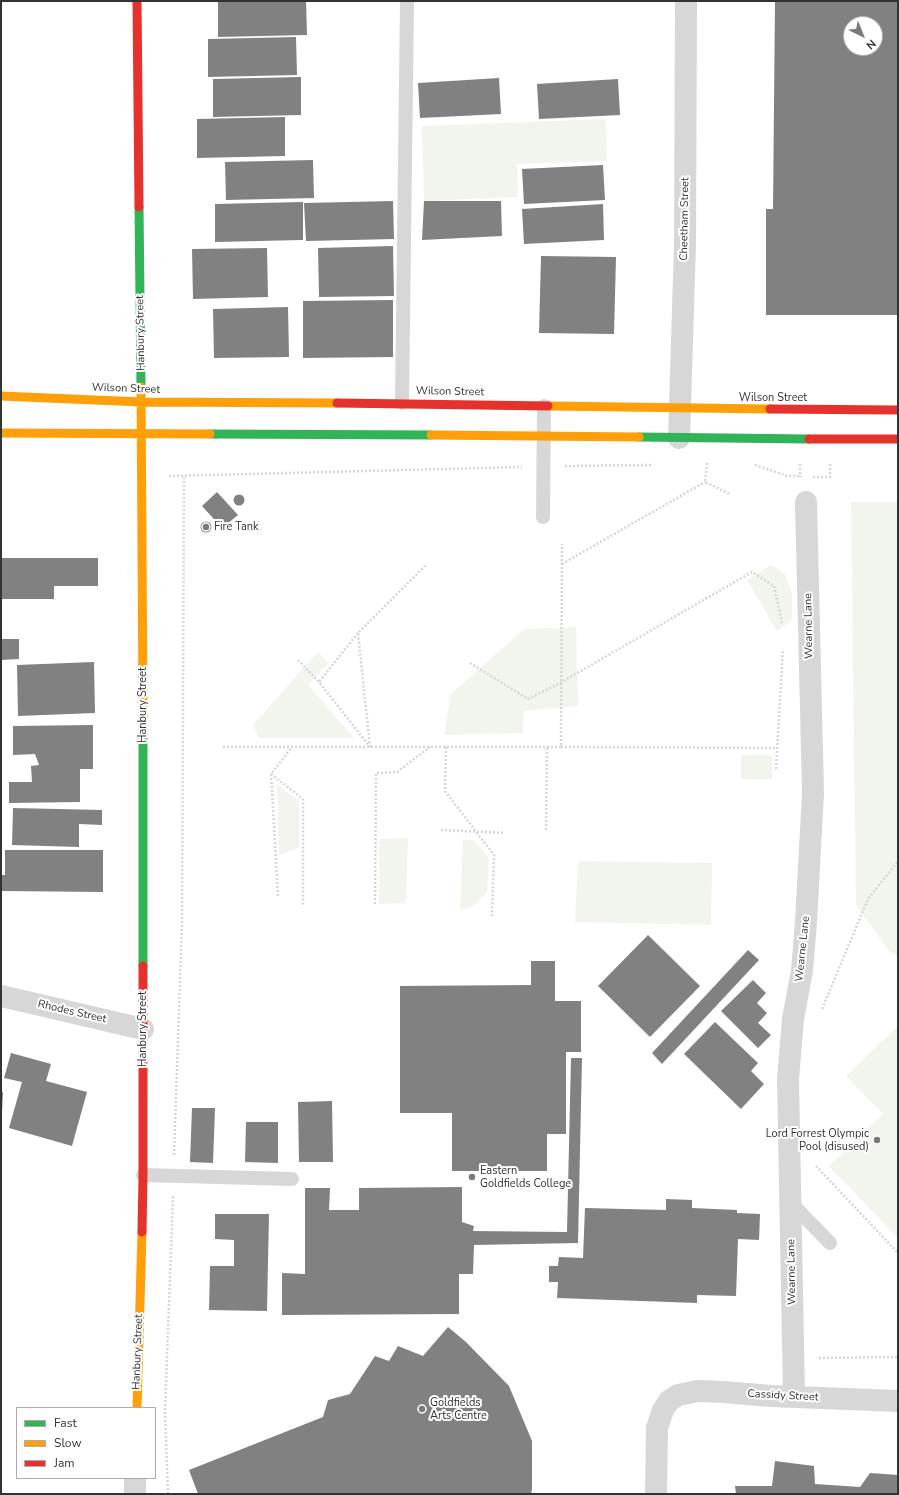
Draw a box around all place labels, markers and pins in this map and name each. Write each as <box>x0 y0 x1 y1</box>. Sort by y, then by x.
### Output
place label: Fire Tank <box>214 520 258 534</box>
marker: Fire Tank <box>201 522 211 532</box>
place label: Lord Forrest Olympic Pool (disused) <box>766 1127 869 1153</box>
marker: Lord Forrest Olympic Pool (disused) <box>872 1135 882 1145</box>
place label: Eastern Goldfields College <box>480 1164 571 1190</box>
marker: Eastern Goldfields College <box>467 1172 477 1182</box>
place label: Goldfields Arts Centre <box>430 1396 487 1422</box>
marker: Goldfields Arts Centre <box>417 1404 427 1414</box>

